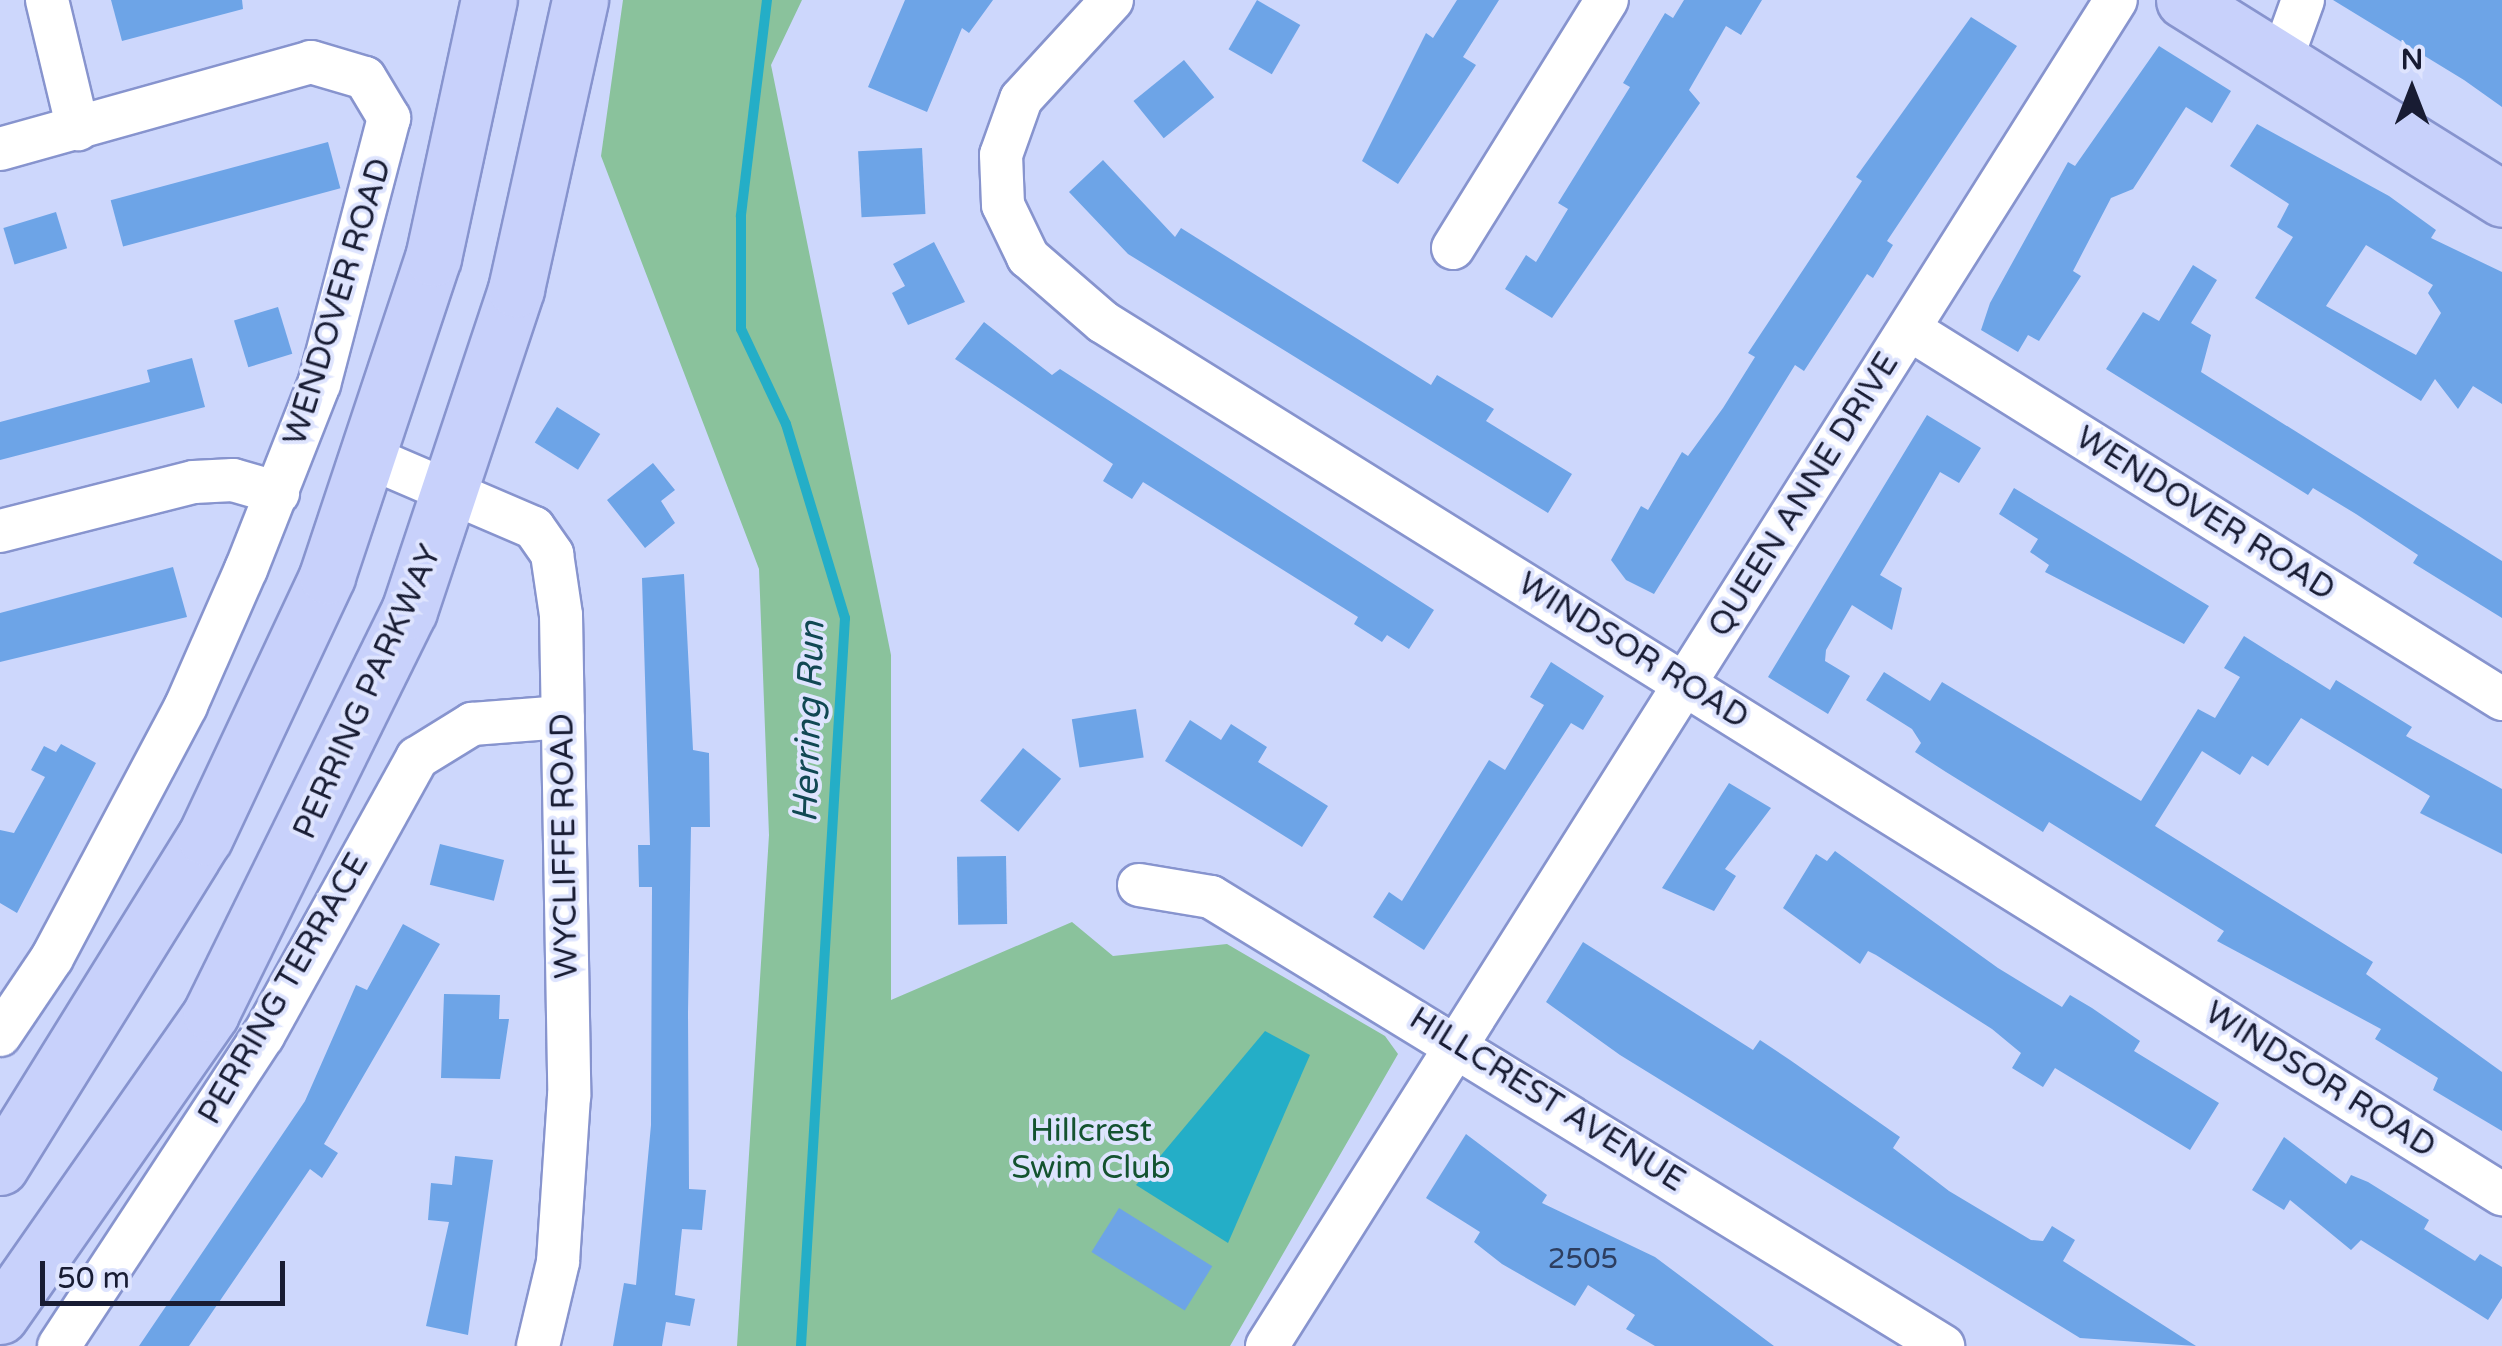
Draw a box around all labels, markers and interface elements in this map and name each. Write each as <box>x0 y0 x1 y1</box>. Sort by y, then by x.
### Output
north arrow <box>2362 40 2462 140</box>
text: N <box>2401 43 2423 77</box>
street label: WENDOVER ROAD <box>276 154 400 450</box>
street label: QUEEN ANNE DRIVE <box>1701 346 1907 644</box>
street label: WENDOVER ROAD <box>2068 419 2342 609</box>
street label: PERRING PARKWAY <box>286 539 450 845</box>
street label: WINDSOR ROAD <box>1511 565 1755 737</box>
water label: Herring Run <box>784 621 834 823</box>
street label: WYCLIFFE ROAD <box>543 713 587 979</box>
street label: PERRING TERRACE <box>191 847 377 1131</box>
street label: WINDSOR ROAD <box>2198 994 2442 1166</box>
street label: HILLCREST AVENUE <box>1402 1000 1692 1200</box>
park label: Hillcrest Swim Club <box>1011 1113 1171 1188</box>
scale bar <box>45 1241 290 1303</box>
house number: 2505 <box>1548 1242 1618 1276</box>
text: 50 m <box>57 1260 130 1297</box>

